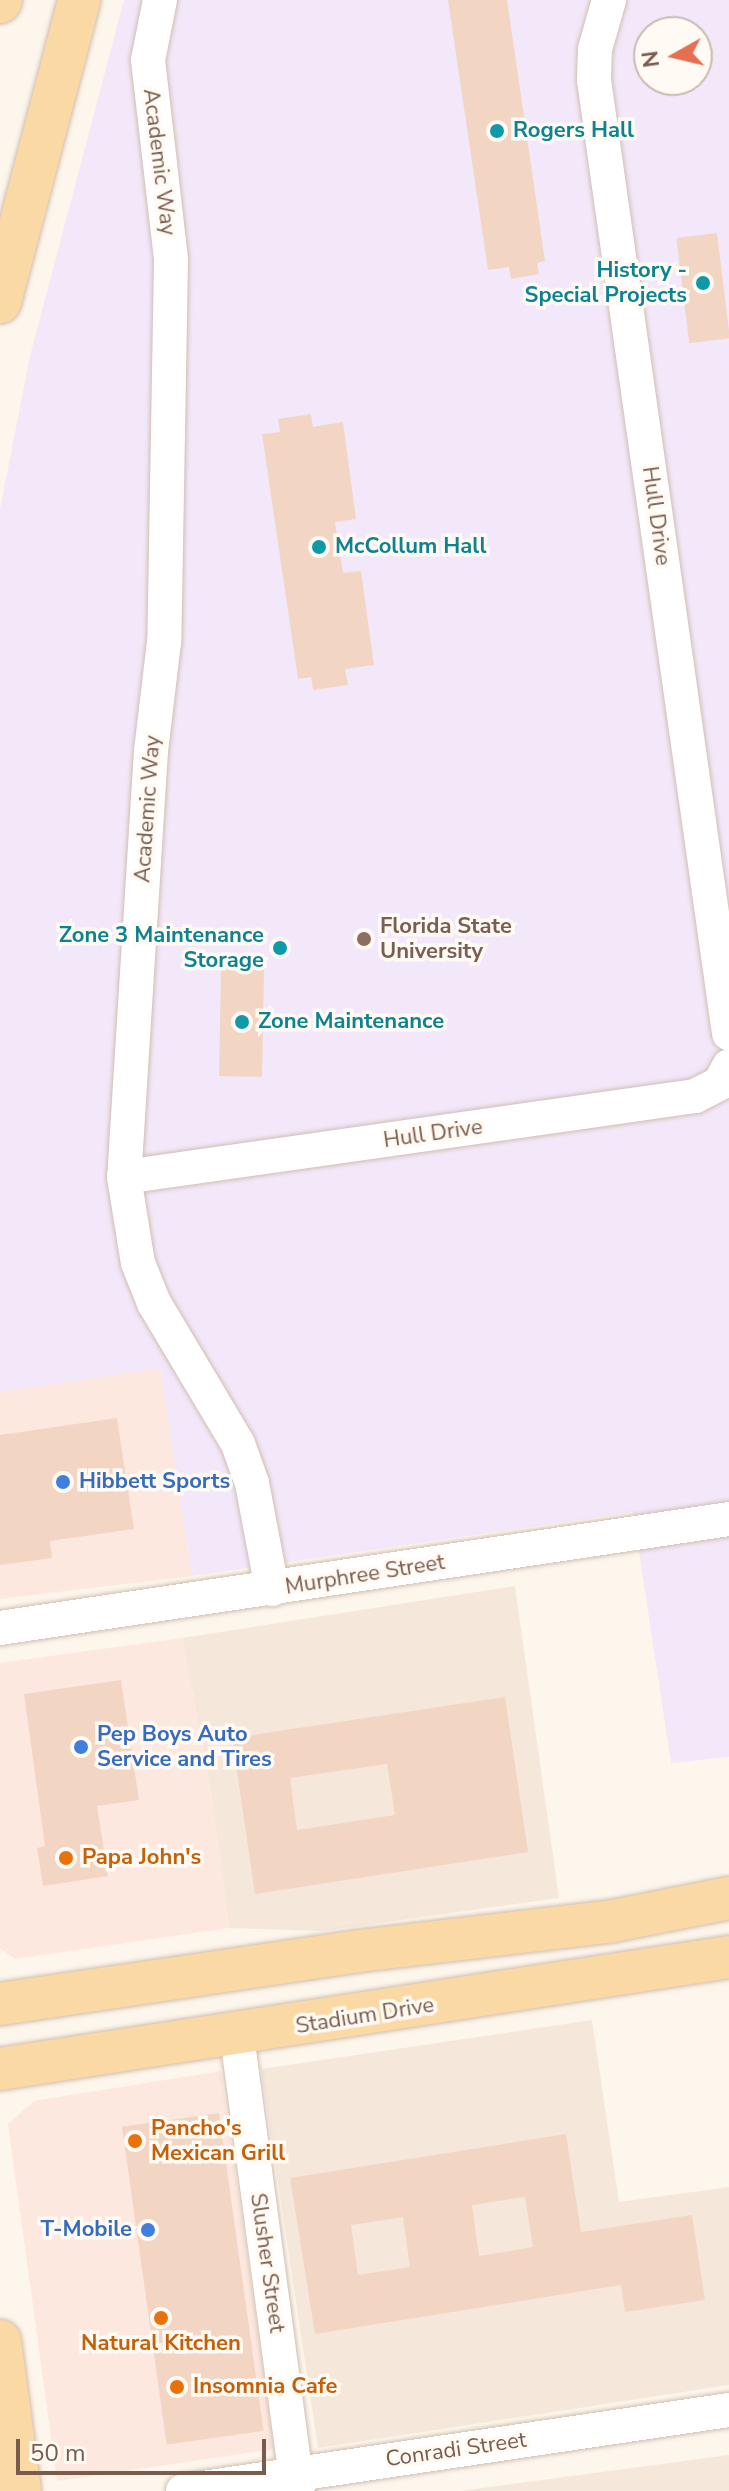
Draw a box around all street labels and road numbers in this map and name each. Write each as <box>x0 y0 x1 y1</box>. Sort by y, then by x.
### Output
street label: Academic Way <box>137 87 181 237</box>
street label: Hull Drive <box>636 465 676 567</box>
street label: Academic Way <box>130 734 166 884</box>
street label: Hull Drive <box>382 1114 484 1154</box>
street label: Murphree Street <box>283 1549 447 1601</box>
street label: Stadium Drive <box>294 1992 436 2040</box>
street label: Slusher Street <box>244 2191 290 2335</box>
street label: Conradi Street <box>384 2427 528 2473</box>

